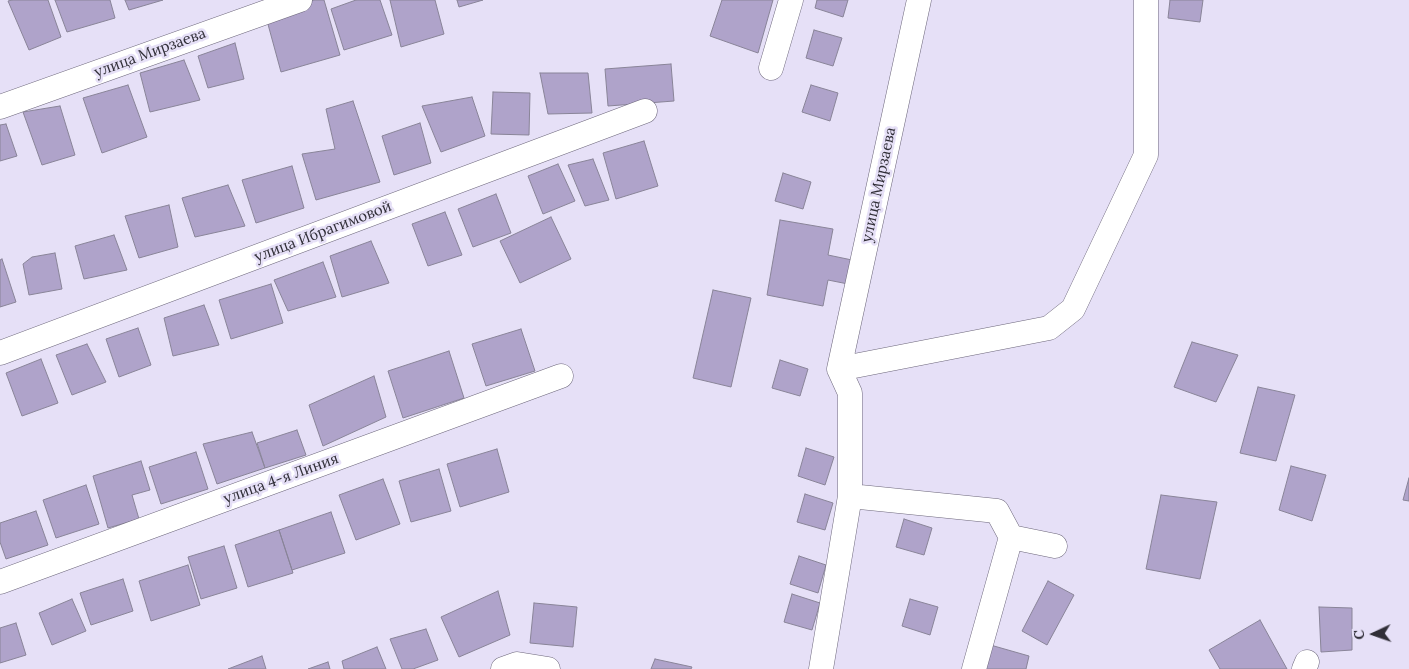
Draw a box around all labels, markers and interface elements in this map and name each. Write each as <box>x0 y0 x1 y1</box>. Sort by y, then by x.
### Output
street label: улица Мирзаева <box>92 24 208 82</box>
street label: улица Мирзаева <box>858 126 900 244</box>
street label: улица Ибрагимовой <box>252 198 394 266</box>
street label: улица 4-я Линия <box>221 450 341 508</box>
north arrow <box>1349 609 1399 659</box>
text: С <box>1350 630 1368 640</box>

